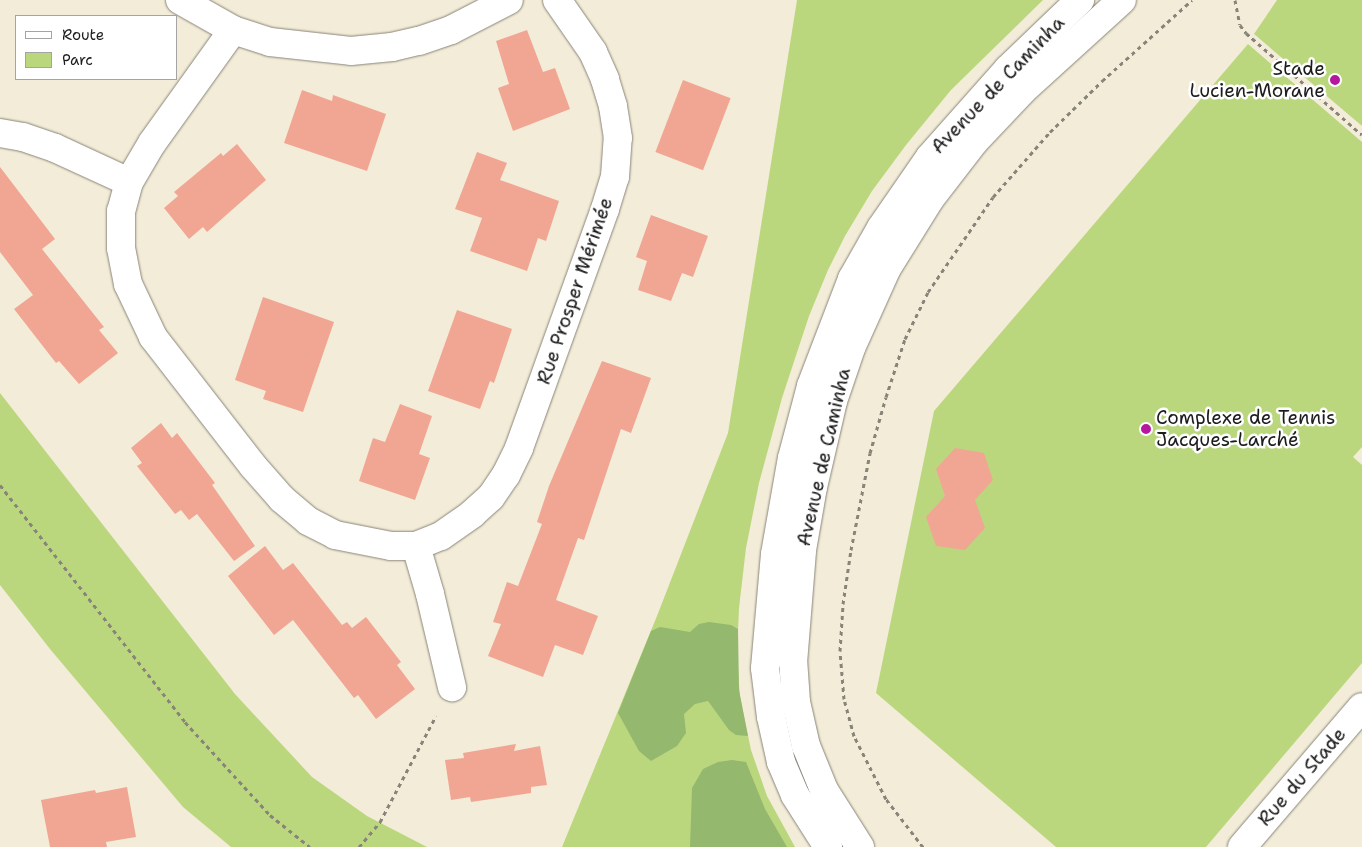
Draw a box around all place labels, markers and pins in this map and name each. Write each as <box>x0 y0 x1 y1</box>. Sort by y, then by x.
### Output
place label: Stade Lucien-Morane <box>1190 58 1325 102</box>
marker: Stade Lucien-Morane <box>1329 74 1341 86</box>
place label: Complexe de Tennis Jacques-Larché <box>1156 407 1336 451</box>
marker: Complexe de Tennis Jacques-Larché <box>1140 423 1152 435</box>

